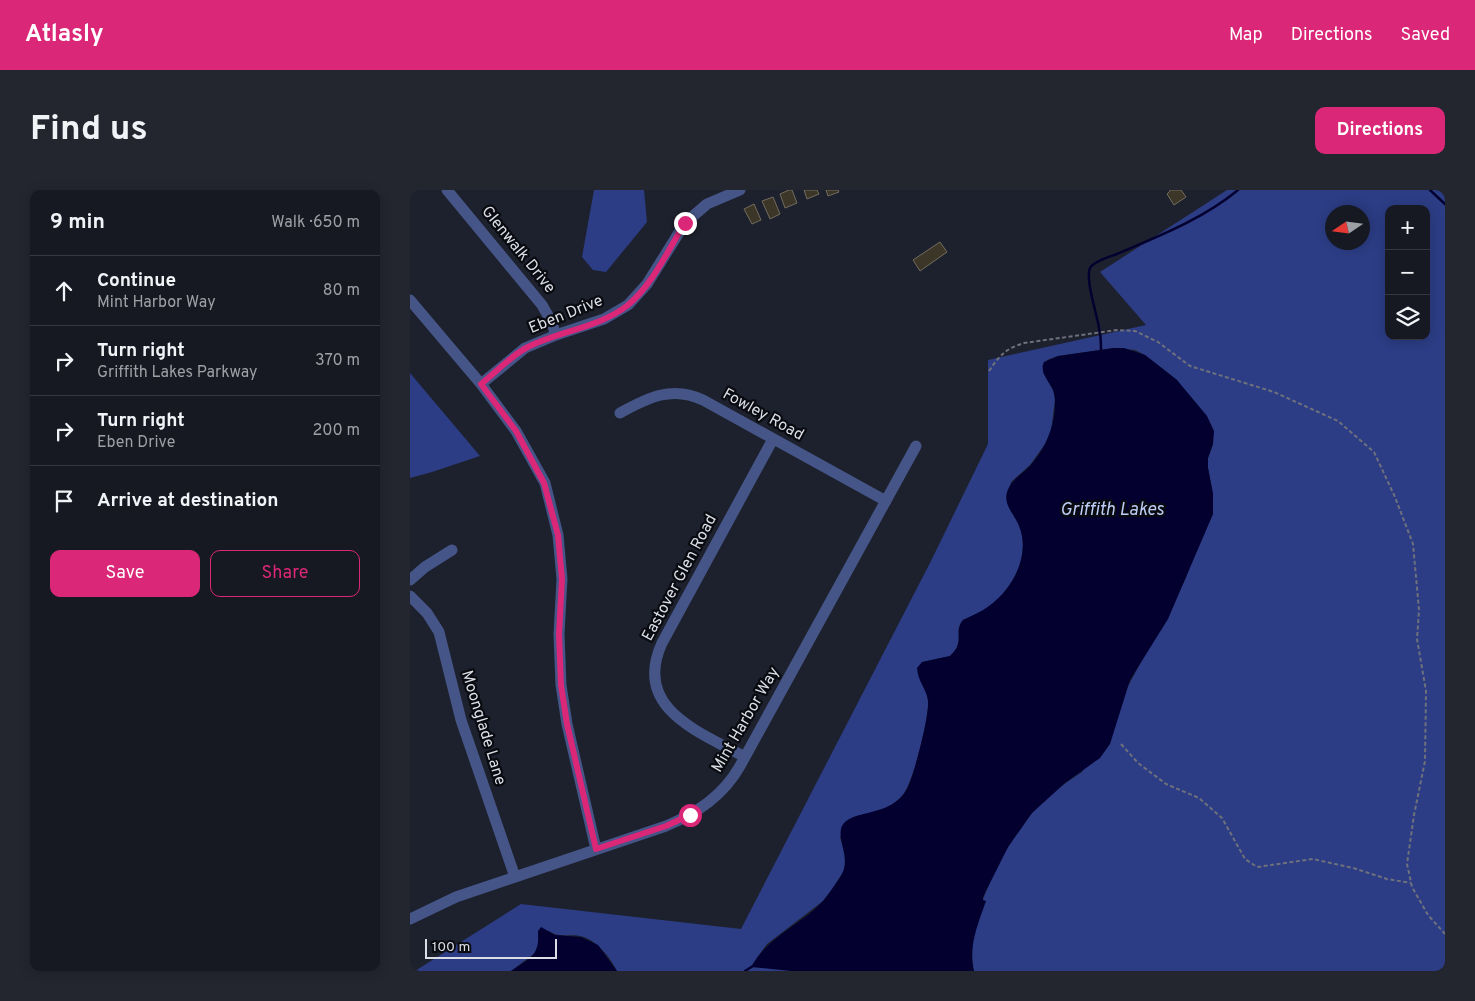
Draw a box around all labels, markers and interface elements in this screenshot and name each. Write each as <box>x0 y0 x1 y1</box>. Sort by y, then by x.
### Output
text: Atlasly <box>25 20 104 50</box>
text: Map <box>1229 24 1263 47</box>
text: Directions <box>1291 24 1373 47</box>
text: Saved <box>1401 24 1450 47</box>
button: Directions <box>1315 107 1445 154</box>
text: Find us <box>30 108 148 152</box>
street label: Glenwalk Drive <box>477 202 559 298</box>
north arrow <box>1325 205 1370 250</box>
map controls <box>1385 205 1430 340</box>
button: + <box>1385 205 1430 250</box>
text: 9 min <box>50 209 105 236</box>
route end <box>674 212 697 235</box>
text: Walk · 650 m <box>271 213 360 233</box>
button: − <box>1385 250 1430 295</box>
text: Continue <box>97 269 176 293</box>
icon: ahead <box>50 277 78 305</box>
text: 80 m <box>323 281 360 301</box>
street label: Eben Drive <box>526 291 606 339</box>
text: Mint Harbor Way <box>97 293 216 313</box>
button: layers <box>1385 295 1430 340</box>
text: Turn right <box>97 339 185 363</box>
icon: right <box>50 347 78 375</box>
text: 370 m <box>315 351 360 371</box>
text: Griffith Lakes Parkway <box>97 363 258 383</box>
street label: Fowley Road <box>719 385 807 445</box>
text: Turn right <box>97 409 185 433</box>
icon: right <box>50 417 78 445</box>
text: 200 m <box>312 421 360 441</box>
text: Eben Drive <box>97 433 175 453</box>
icon: arrive <box>50 487 78 515</box>
text: Arrive at destination <box>97 489 278 513</box>
water label: Griffith Lakes <box>1060 499 1165 522</box>
street label: Eastover Glen Road <box>638 511 722 645</box>
button: Save <box>50 550 200 597</box>
button: Share <box>210 550 360 597</box>
street label: Mint Harbor Way <box>708 664 784 776</box>
street label: Moonglade Lane <box>456 668 510 788</box>
route start <box>679 804 702 827</box>
scale bar <box>425 936 558 959</box>
text: 100 m <box>432 939 470 956</box>

